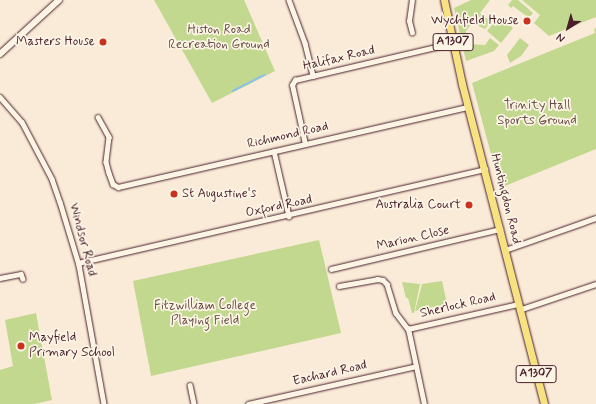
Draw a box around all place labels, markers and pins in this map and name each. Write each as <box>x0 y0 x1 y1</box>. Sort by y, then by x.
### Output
place label: Wychfield House <box>431 13 519 29</box>
marker: Wychfield House <box>522 16 532 26</box>
place label: Masters House <box>16 34 95 50</box>
marker: Masters House <box>98 37 108 47</box>
place label: St Augustine's <box>182 186 256 202</box>
marker: St Augustine's <box>169 189 179 199</box>
place label: Australia Court <box>378 197 461 213</box>
marker: Australia Court <box>464 200 474 210</box>
place label: Mayfield Primary School <box>29 331 115 362</box>
marker: Mayfield Primary School <box>16 341 26 351</box>

